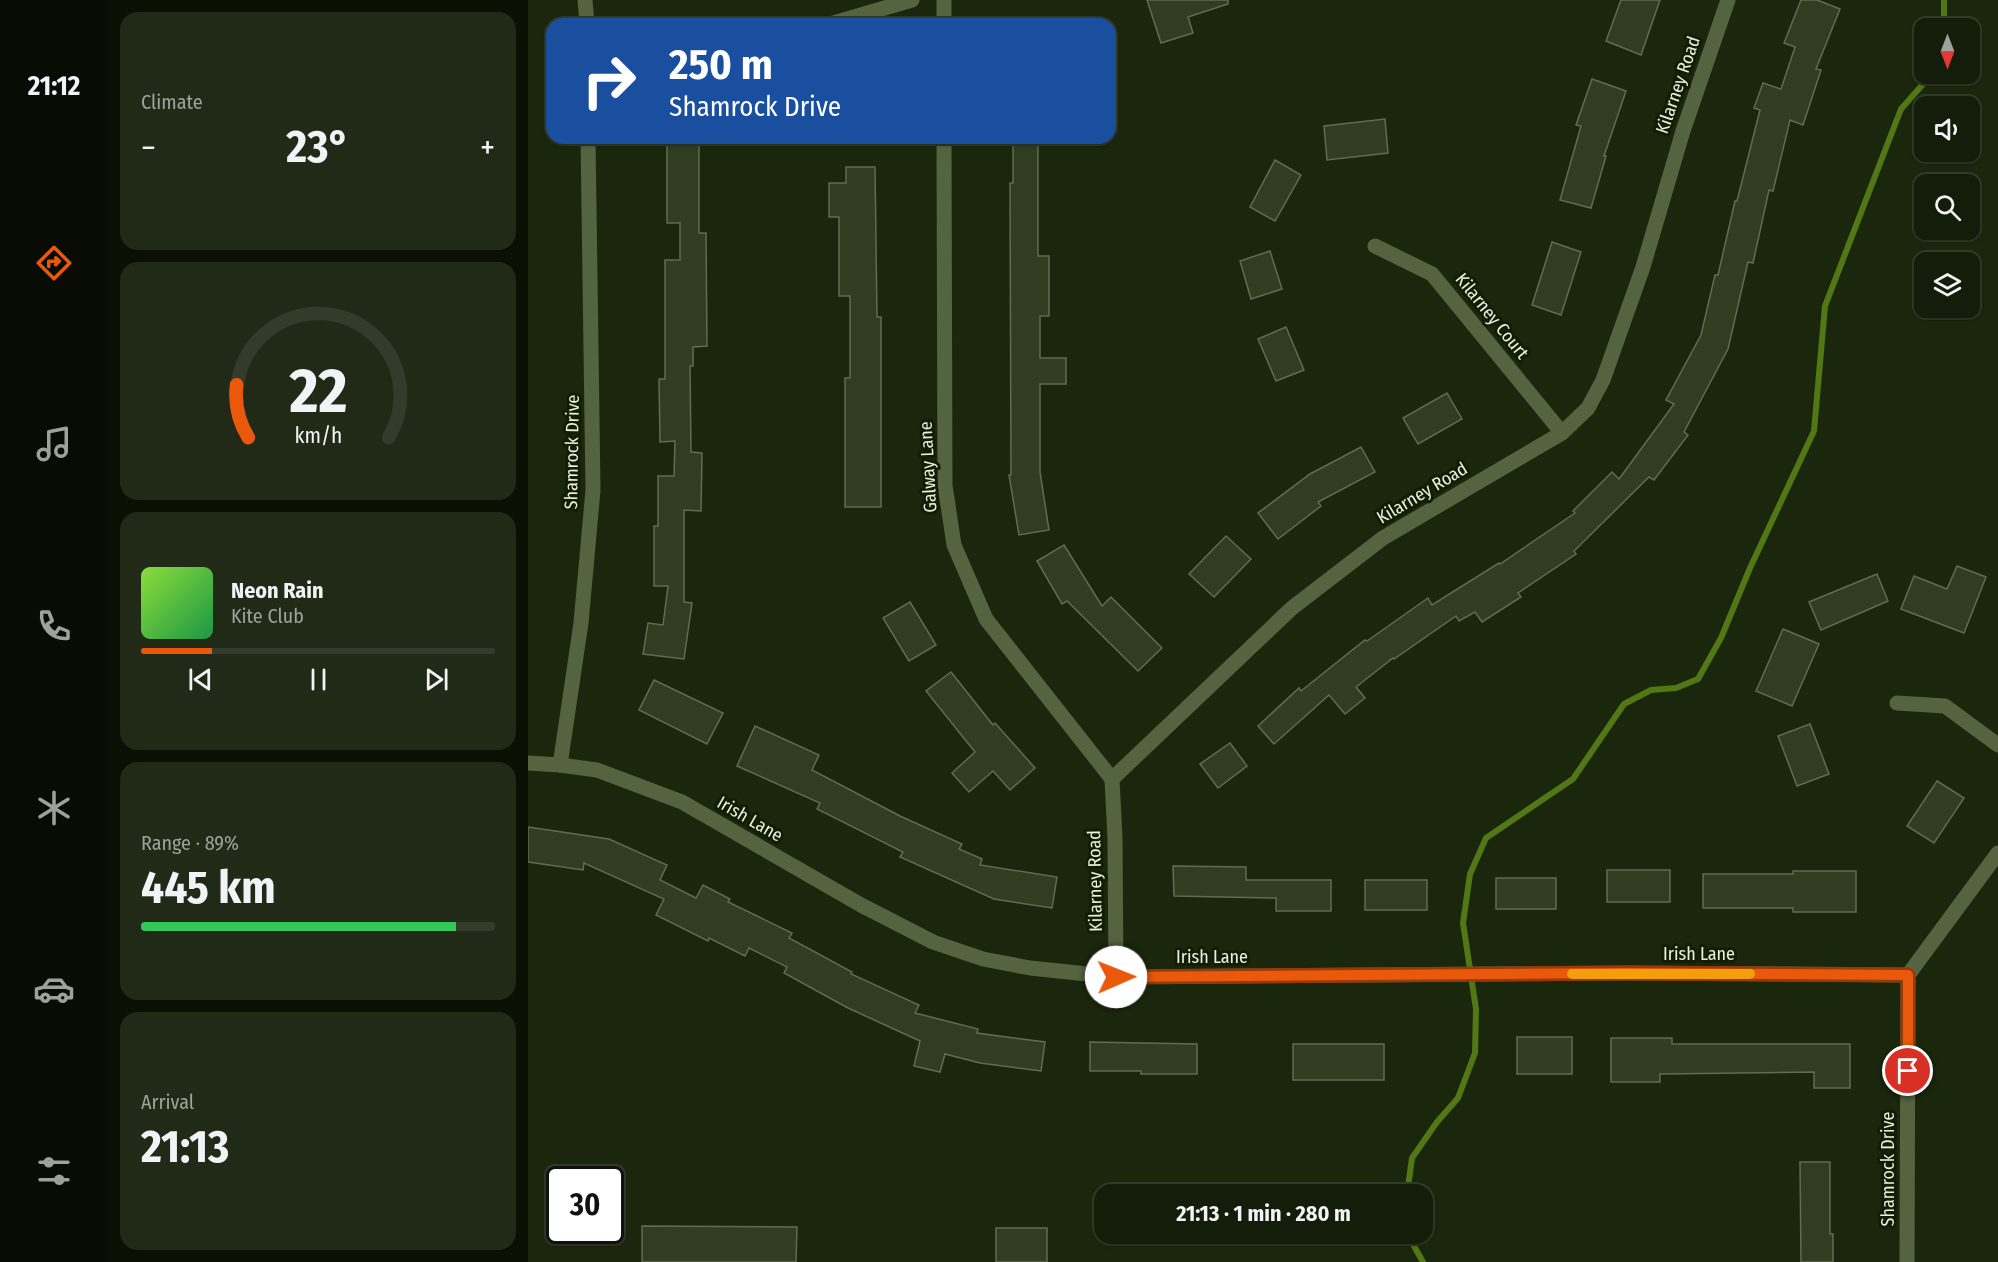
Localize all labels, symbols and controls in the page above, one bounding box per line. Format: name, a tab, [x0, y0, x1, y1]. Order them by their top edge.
north arrow	[1914, 18, 1980, 84]
map controls	[1914, 18, 1980, 318]
street label: Kilarney Road	[1651, 33, 1705, 137]
text: 250 m	[669, 40, 773, 90]
icon: right	[570, 42, 648, 120]
text: 21:12	[28, 70, 80, 102]
text: Climate	[141, 90, 203, 114]
text: Shamrock Drive	[669, 91, 841, 123]
button: sound	[1914, 96, 1980, 162]
text: 23°	[286, 120, 350, 174]
text: −	[141, 128, 156, 168]
text: +	[480, 128, 495, 168]
button: search	[1914, 174, 1980, 240]
icon: directions	[33, 242, 75, 284]
button: layers	[1914, 252, 1980, 318]
street label: Kilarney Court	[1451, 269, 1533, 364]
text: 22	[288, 354, 347, 429]
street label: Shamrock Drive	[560, 394, 584, 510]
street label: Galway Lane	[915, 421, 941, 513]
icon: music	[33, 423, 75, 465]
text: km/h	[294, 423, 342, 449]
street label: Kilarney Road	[1373, 457, 1471, 529]
text: Neon Rain	[231, 577, 324, 604]
text: Kite Club	[231, 604, 304, 628]
icon: phone	[33, 605, 75, 647]
icon: previous	[184, 663, 217, 696]
icon: pause	[302, 663, 335, 696]
icon: next	[420, 663, 453, 696]
icon: climate	[33, 787, 75, 829]
street label: Irish Lane	[713, 791, 787, 847]
street label: Kilarney Road	[1083, 830, 1107, 932]
text: Range · 89%	[141, 831, 239, 855]
text: 445 km	[141, 861, 276, 915]
street label: Irish Lane	[1663, 943, 1735, 965]
position arrow	[1084, 945, 1148, 1009]
street label: Irish Lane	[1176, 946, 1248, 968]
icon: car	[33, 968, 75, 1010]
pin	[1882, 1045, 1933, 1096]
icon: arrive	[1891, 1054, 1924, 1087]
text: Arrival	[141, 1090, 194, 1114]
street label: Shamrock Drive	[1877, 1112, 1899, 1226]
text: 21:13	[141, 1120, 229, 1174]
icon: filters	[33, 1150, 75, 1192]
speed limit sign: 30	[546, 1166, 624, 1244]
text: 21:13 · 1 min · 280 m	[1176, 1200, 1351, 1227]

